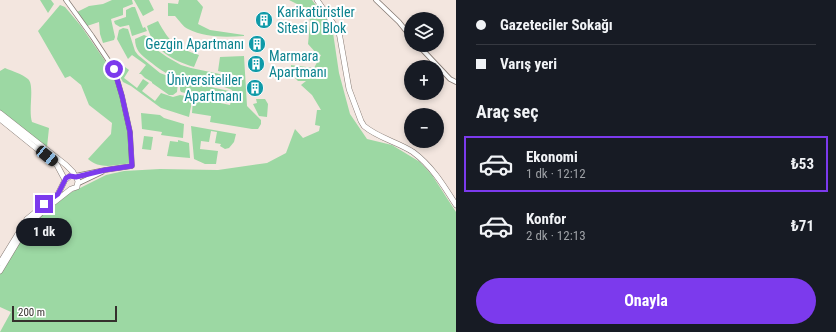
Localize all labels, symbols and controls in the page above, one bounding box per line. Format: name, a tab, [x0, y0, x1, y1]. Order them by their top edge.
place label: Karikatüristler Sitesi D Blok	[277, 4, 355, 36]
building icon: Karikatüristler Sitesi D Blok	[254, 10, 274, 30]
map controls	[404, 12, 444, 148]
button: layers	[404, 12, 444, 52]
text: Gazeteciler Sokağı	[500, 16, 613, 34]
building icon: Gezgin Apartmanı	[247, 34, 267, 54]
place label: Gezgin Apartmanı	[145, 36, 244, 52]
place label: Marmara Apartmanı	[269, 48, 327, 80]
building icon: Marmara Apartmanı	[246, 54, 266, 74]
text: Varış yeri	[500, 55, 557, 73]
route start	[105, 60, 123, 78]
button: +	[404, 60, 444, 100]
place label: Üniversiteliler Apartmanı	[167, 72, 242, 104]
building icon: Üniversiteliler Apartmanı	[245, 78, 265, 98]
text: Araç seç	[476, 101, 538, 122]
button: −	[404, 108, 444, 148]
car	[34, 144, 60, 168]
icon: car	[478, 146, 514, 182]
text: Ekonomi	[526, 148, 578, 166]
text: ₺53	[791, 155, 814, 173]
text: 1 dk · 12:12	[526, 166, 586, 181]
route end	[35, 195, 53, 213]
icon: car	[478, 208, 514, 244]
text: Konfor	[526, 210, 566, 228]
text: ₺71	[791, 217, 814, 235]
callout: 1 dk	[16, 218, 72, 246]
text: 1 dk	[33, 224, 55, 239]
text: 2 dk · 12:13	[526, 228, 586, 243]
button: Onayla	[476, 278, 816, 324]
scale bar	[12, 304, 117, 323]
text: 200 m	[18, 306, 45, 319]

